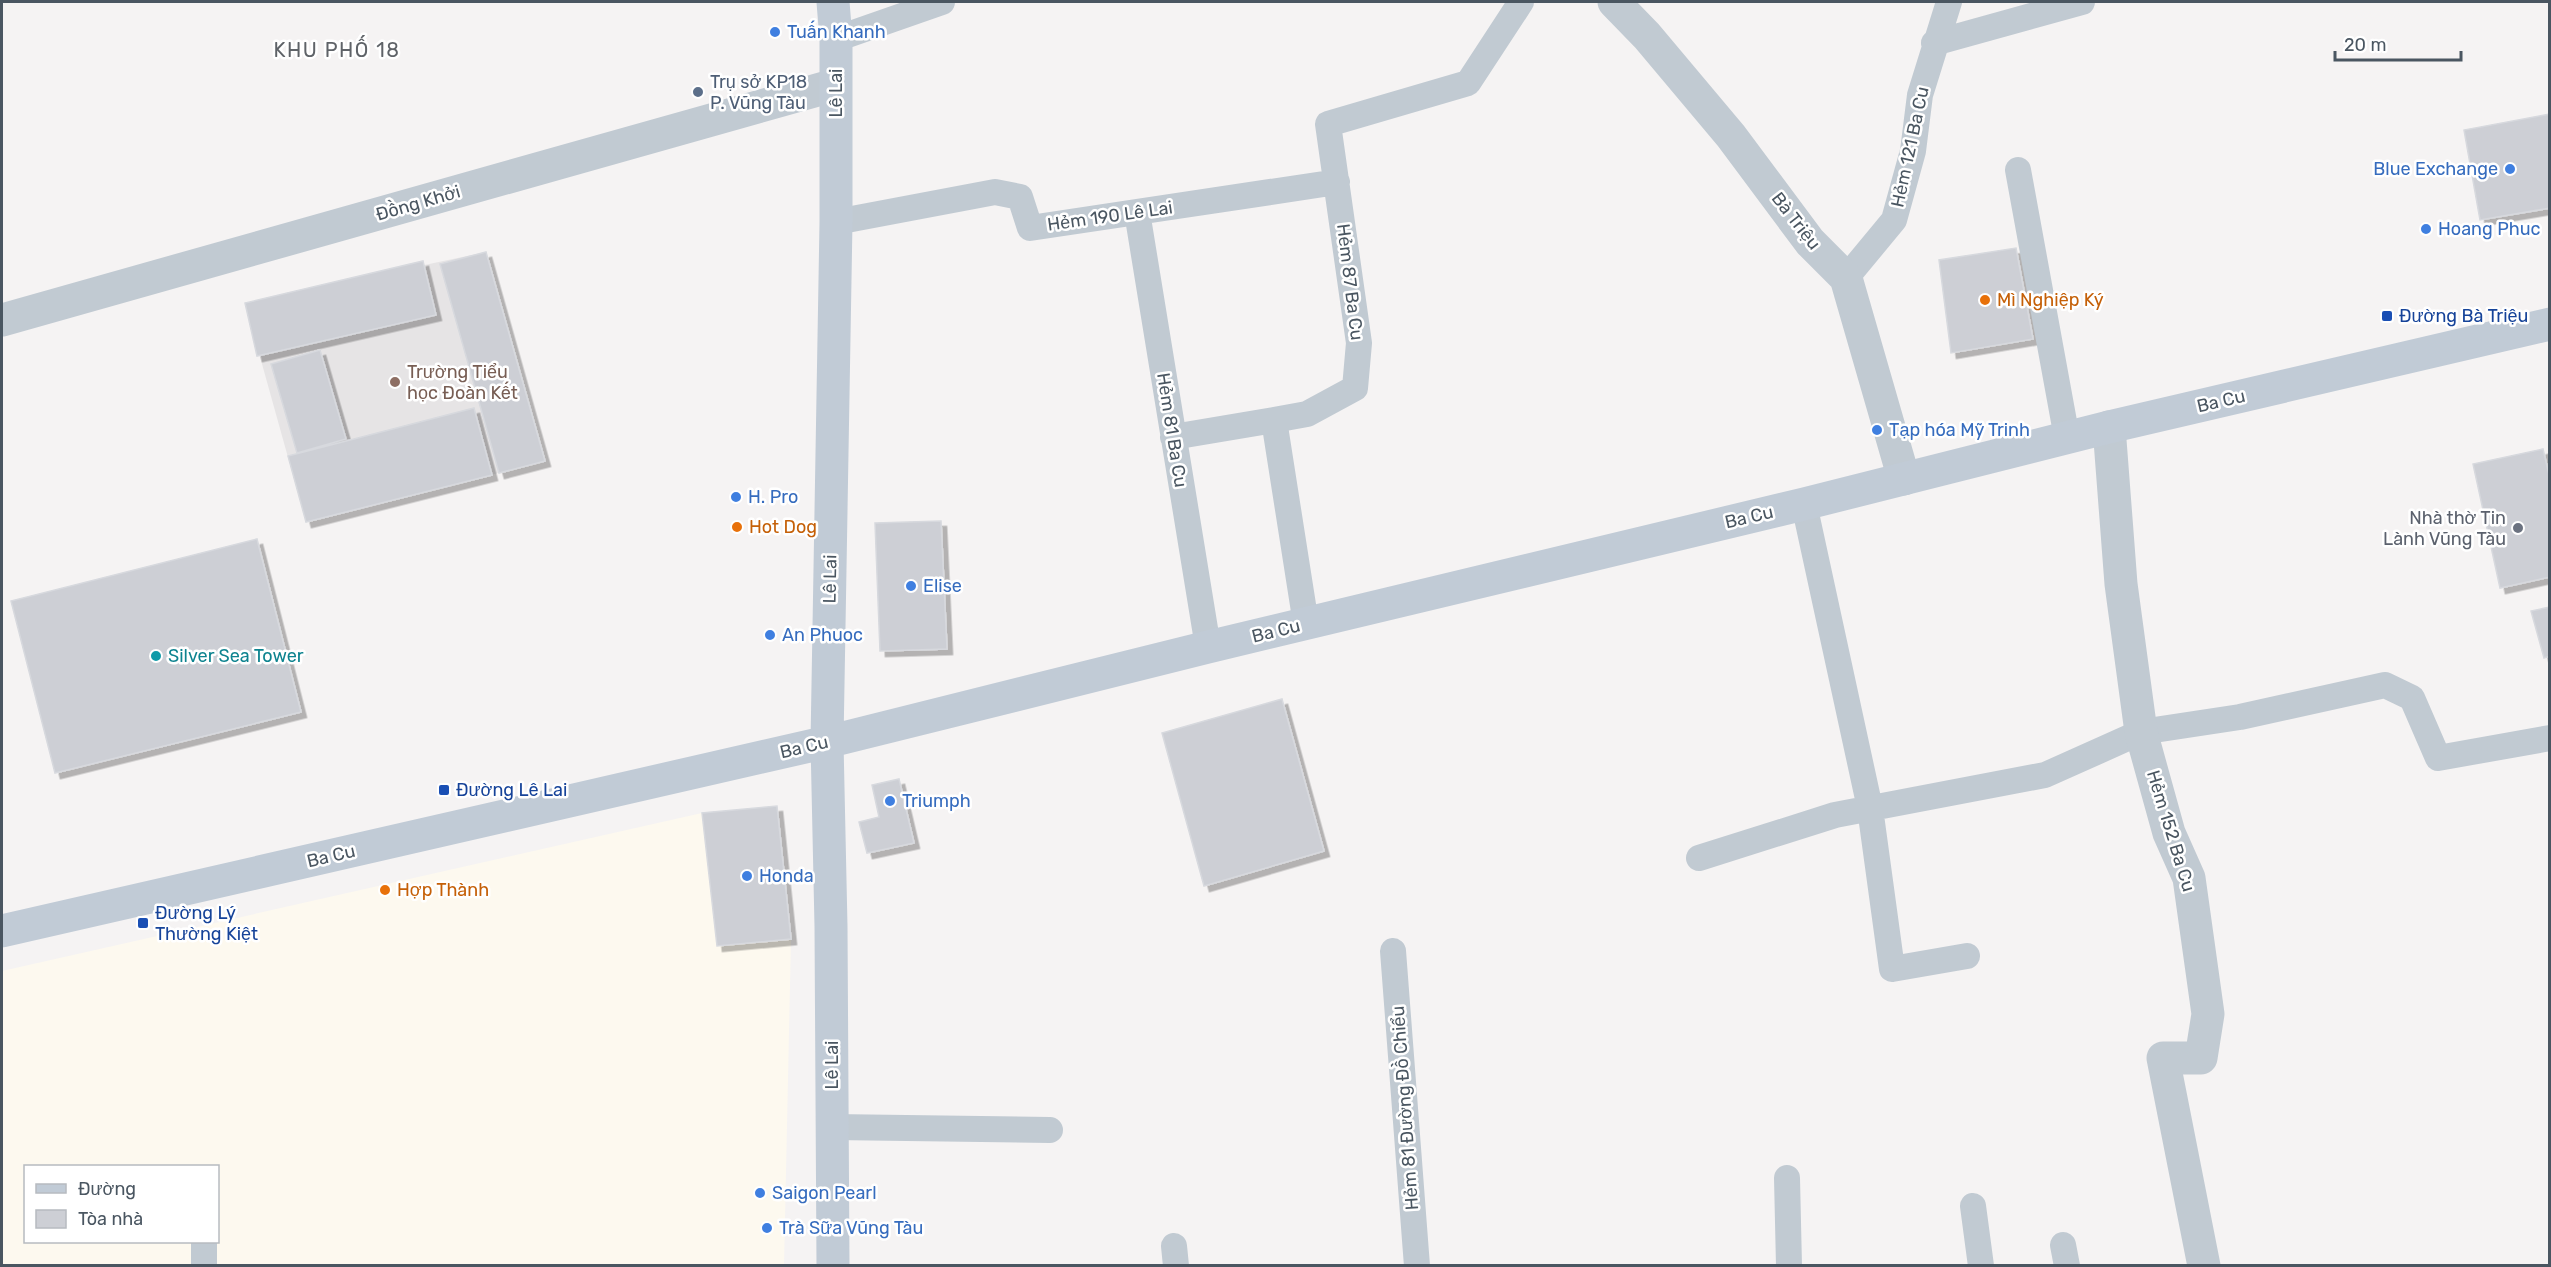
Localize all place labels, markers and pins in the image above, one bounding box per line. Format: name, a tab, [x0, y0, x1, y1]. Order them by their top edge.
place label: Tuấn Khanh	[787, 20, 886, 43]
marker: Tuấn Khanh	[768, 25, 782, 39]
place label: Trụ sở KP18 P. Vũng Tàu	[710, 71, 807, 114]
marker: Trụ sở KP18 P. Vũng Tàu	[691, 85, 705, 99]
place label: Blue Exchange	[2373, 158, 2498, 180]
marker: Blue Exchange	[2503, 162, 2517, 176]
place label: Hoang Phuc	[2438, 218, 2541, 240]
marker: Hoang Phuc	[2419, 222, 2433, 236]
place label: Mì Nghiệp Ký	[1997, 289, 2104, 311]
marker: Mì Nghiệp Ký	[1978, 293, 1992, 307]
place label: Đường Bà Triệu	[2399, 305, 2528, 327]
marker: Đường Bà Triệu	[2380, 309, 2394, 323]
place label: Trường Tiểu học Đoàn Kết	[407, 361, 518, 404]
marker: Trường Tiểu học Đoàn Kết	[388, 375, 402, 389]
place label: Tạp hóa Mỹ Trinh	[1889, 419, 2030, 441]
marker: Tạp hóa Mỹ Trinh	[1870, 423, 1884, 437]
place label: H. Pro	[748, 486, 798, 508]
marker: H. Pro	[729, 490, 743, 504]
place label: Nhà thờ Tin Lành Vũng Tàu	[2383, 507, 2506, 550]
place label: Hot Dog	[749, 516, 817, 538]
marker: Hot Dog	[730, 520, 744, 534]
marker: Nhà thờ Tin Lành Vũng Tàu	[2511, 521, 2525, 535]
place label: Elise	[923, 575, 962, 597]
marker: Elise	[904, 579, 918, 593]
place label: An Phuoc	[782, 624, 863, 646]
marker: An Phuoc	[763, 628, 777, 642]
place label: Silver Sea Tower	[168, 645, 304, 667]
marker: Silver Sea Tower	[149, 649, 163, 663]
place label: Đường Lê Lai	[456, 779, 567, 801]
marker: Đường Lê Lai	[437, 783, 451, 797]
place label: Triumph	[902, 790, 971, 812]
marker: Triumph	[883, 794, 897, 808]
place label: Honda	[759, 865, 814, 887]
marker: Honda	[740, 869, 754, 883]
place label: Hợp Thành	[397, 879, 489, 901]
marker: Hợp Thành	[378, 883, 392, 897]
place label: Đường Lý Thường Kiệt	[155, 902, 258, 945]
marker: Đường Lý Thường Kiệt	[136, 916, 150, 930]
place label: Saigon Pearl	[772, 1182, 877, 1204]
marker: Saigon Pearl	[753, 1186, 767, 1200]
place label: Trà Sữa Vũng Tàu	[779, 1217, 923, 1239]
marker: Trà Sữa Vũng Tàu	[760, 1221, 774, 1235]

